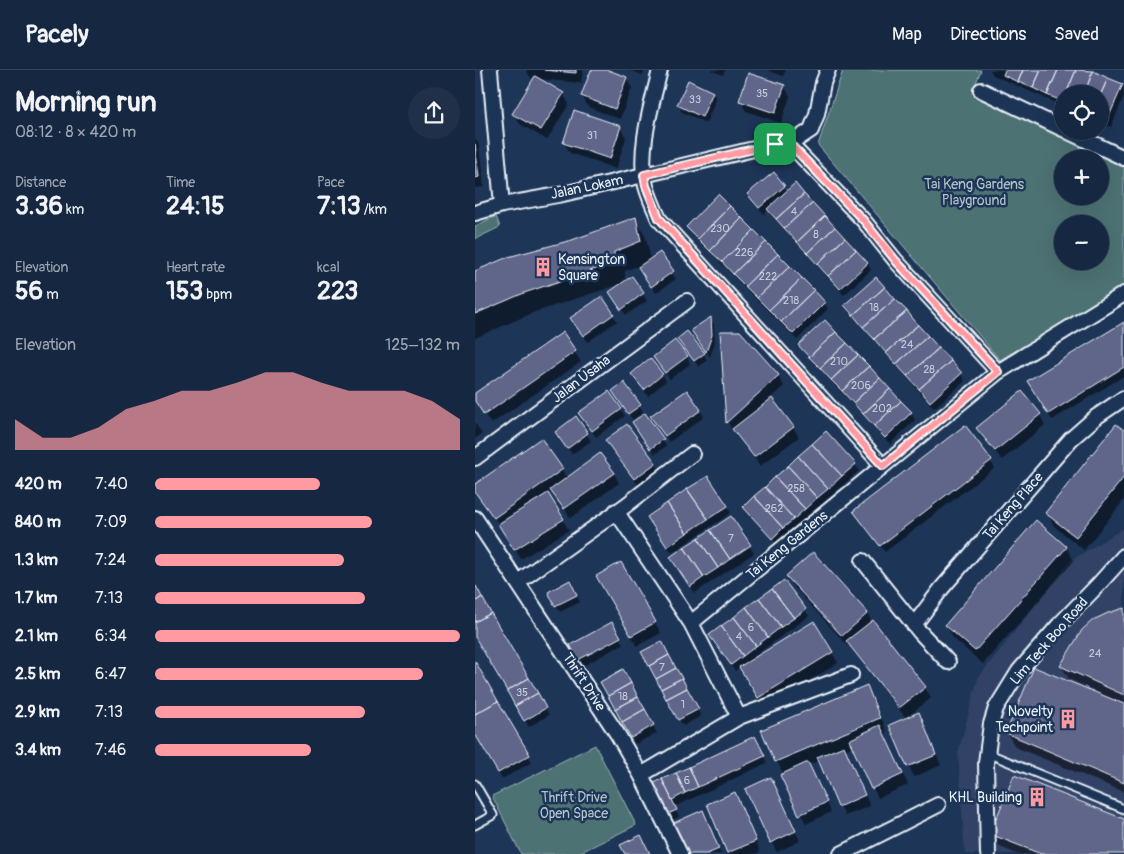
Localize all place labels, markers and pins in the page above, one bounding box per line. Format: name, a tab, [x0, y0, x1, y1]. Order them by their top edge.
pin	[754, 123, 796, 165]
place label: Kensington Square	[558, 251, 625, 284]
building icon: Kensington Square	[532, 256, 554, 278]
place label: Novelty Techpoint	[996, 703, 1053, 736]
building icon: Novelty Techpoint	[1057, 708, 1079, 730]
building icon: KHL Building	[1026, 786, 1048, 808]
place label: KHL Building	[949, 789, 1022, 806]

